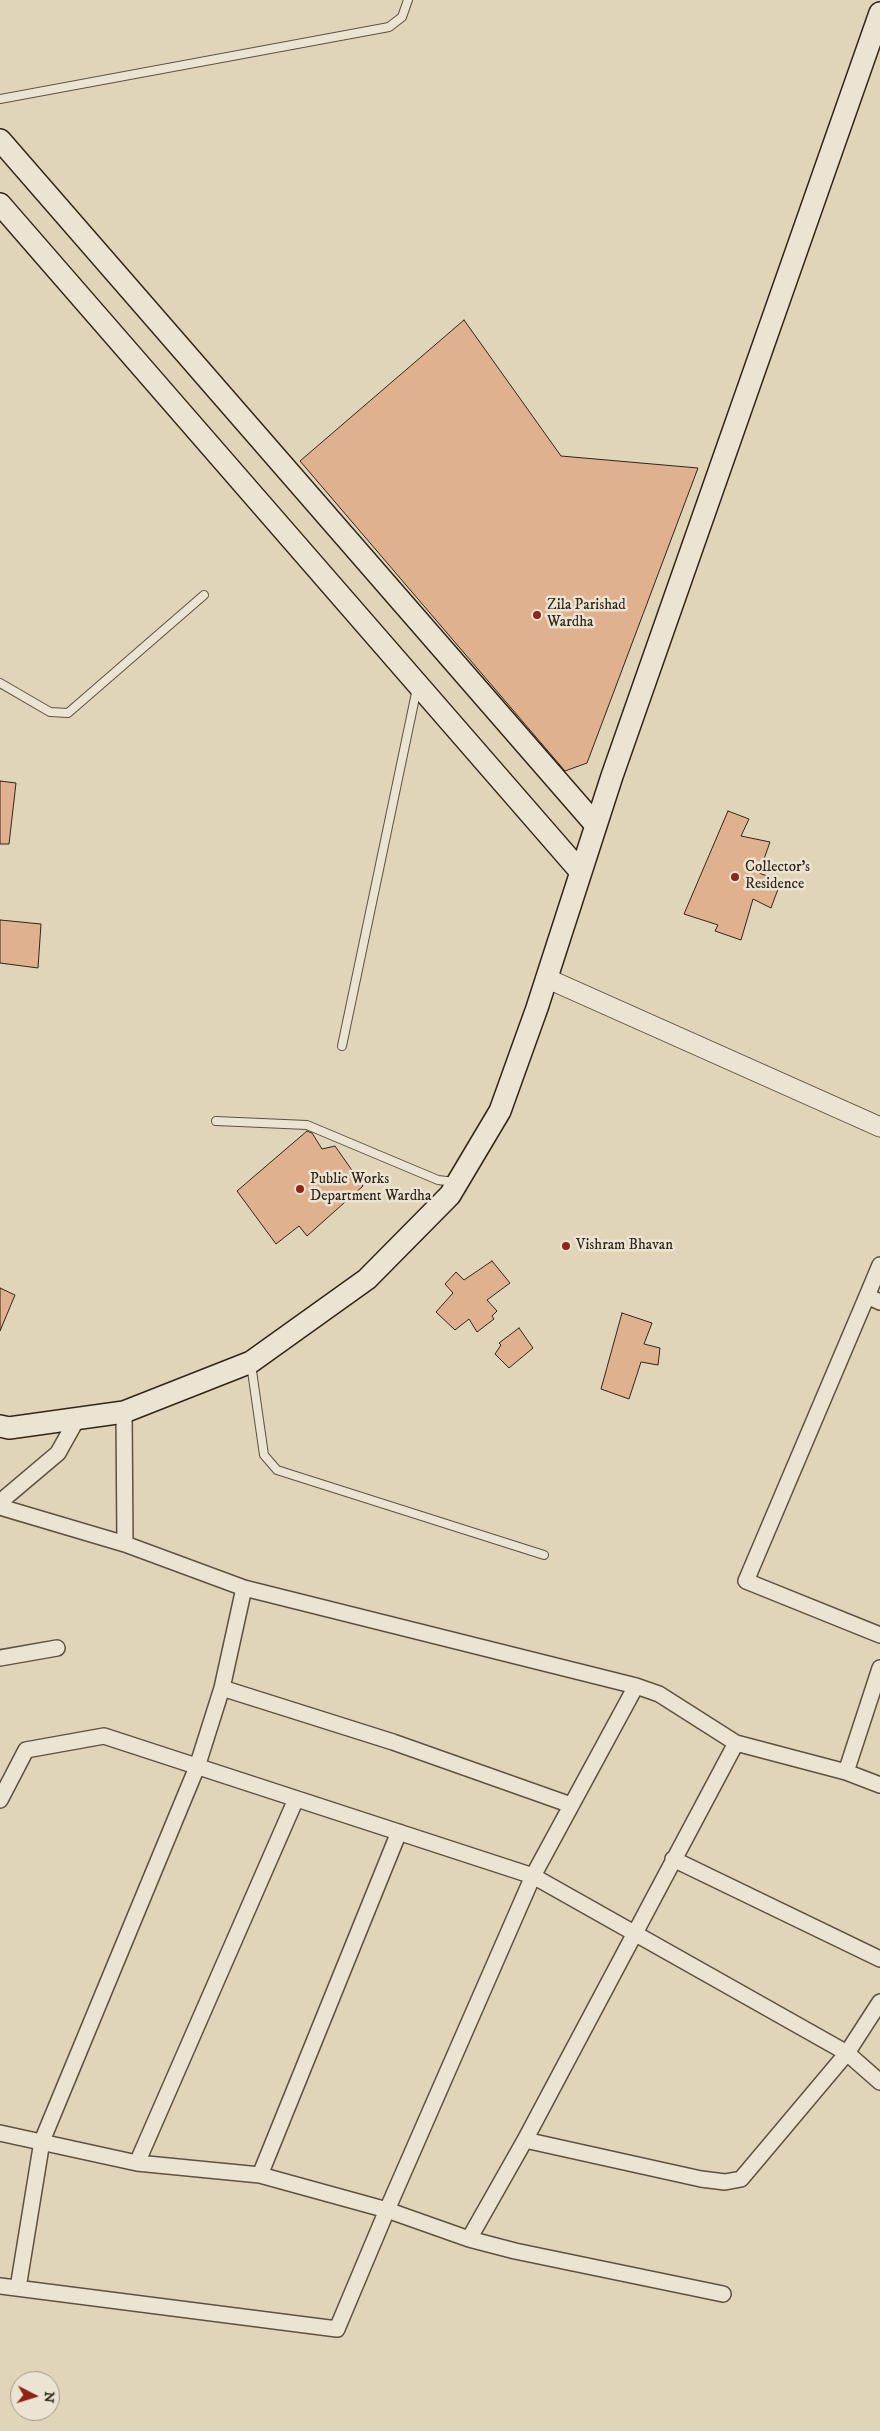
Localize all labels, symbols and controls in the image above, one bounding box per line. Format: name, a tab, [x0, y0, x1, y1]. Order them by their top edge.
place label: Zila Parishad Wardha	[547, 597, 626, 632]
marker: Zila Parishad Wardha	[531, 609, 543, 621]
place label: Collector's Residence	[745, 859, 810, 894]
marker: Collector's Residence	[729, 871, 741, 883]
place label: Public Works Department Wardha	[310, 1171, 431, 1206]
marker: Public Works Department Wardha	[294, 1183, 306, 1195]
place label: Vishram Bhavan	[576, 1237, 673, 1255]
marker: Vishram Bhavan	[560, 1240, 572, 1252]
north arrow	[10, 2371, 60, 2421]
text: N	[39, 2391, 58, 2404]

